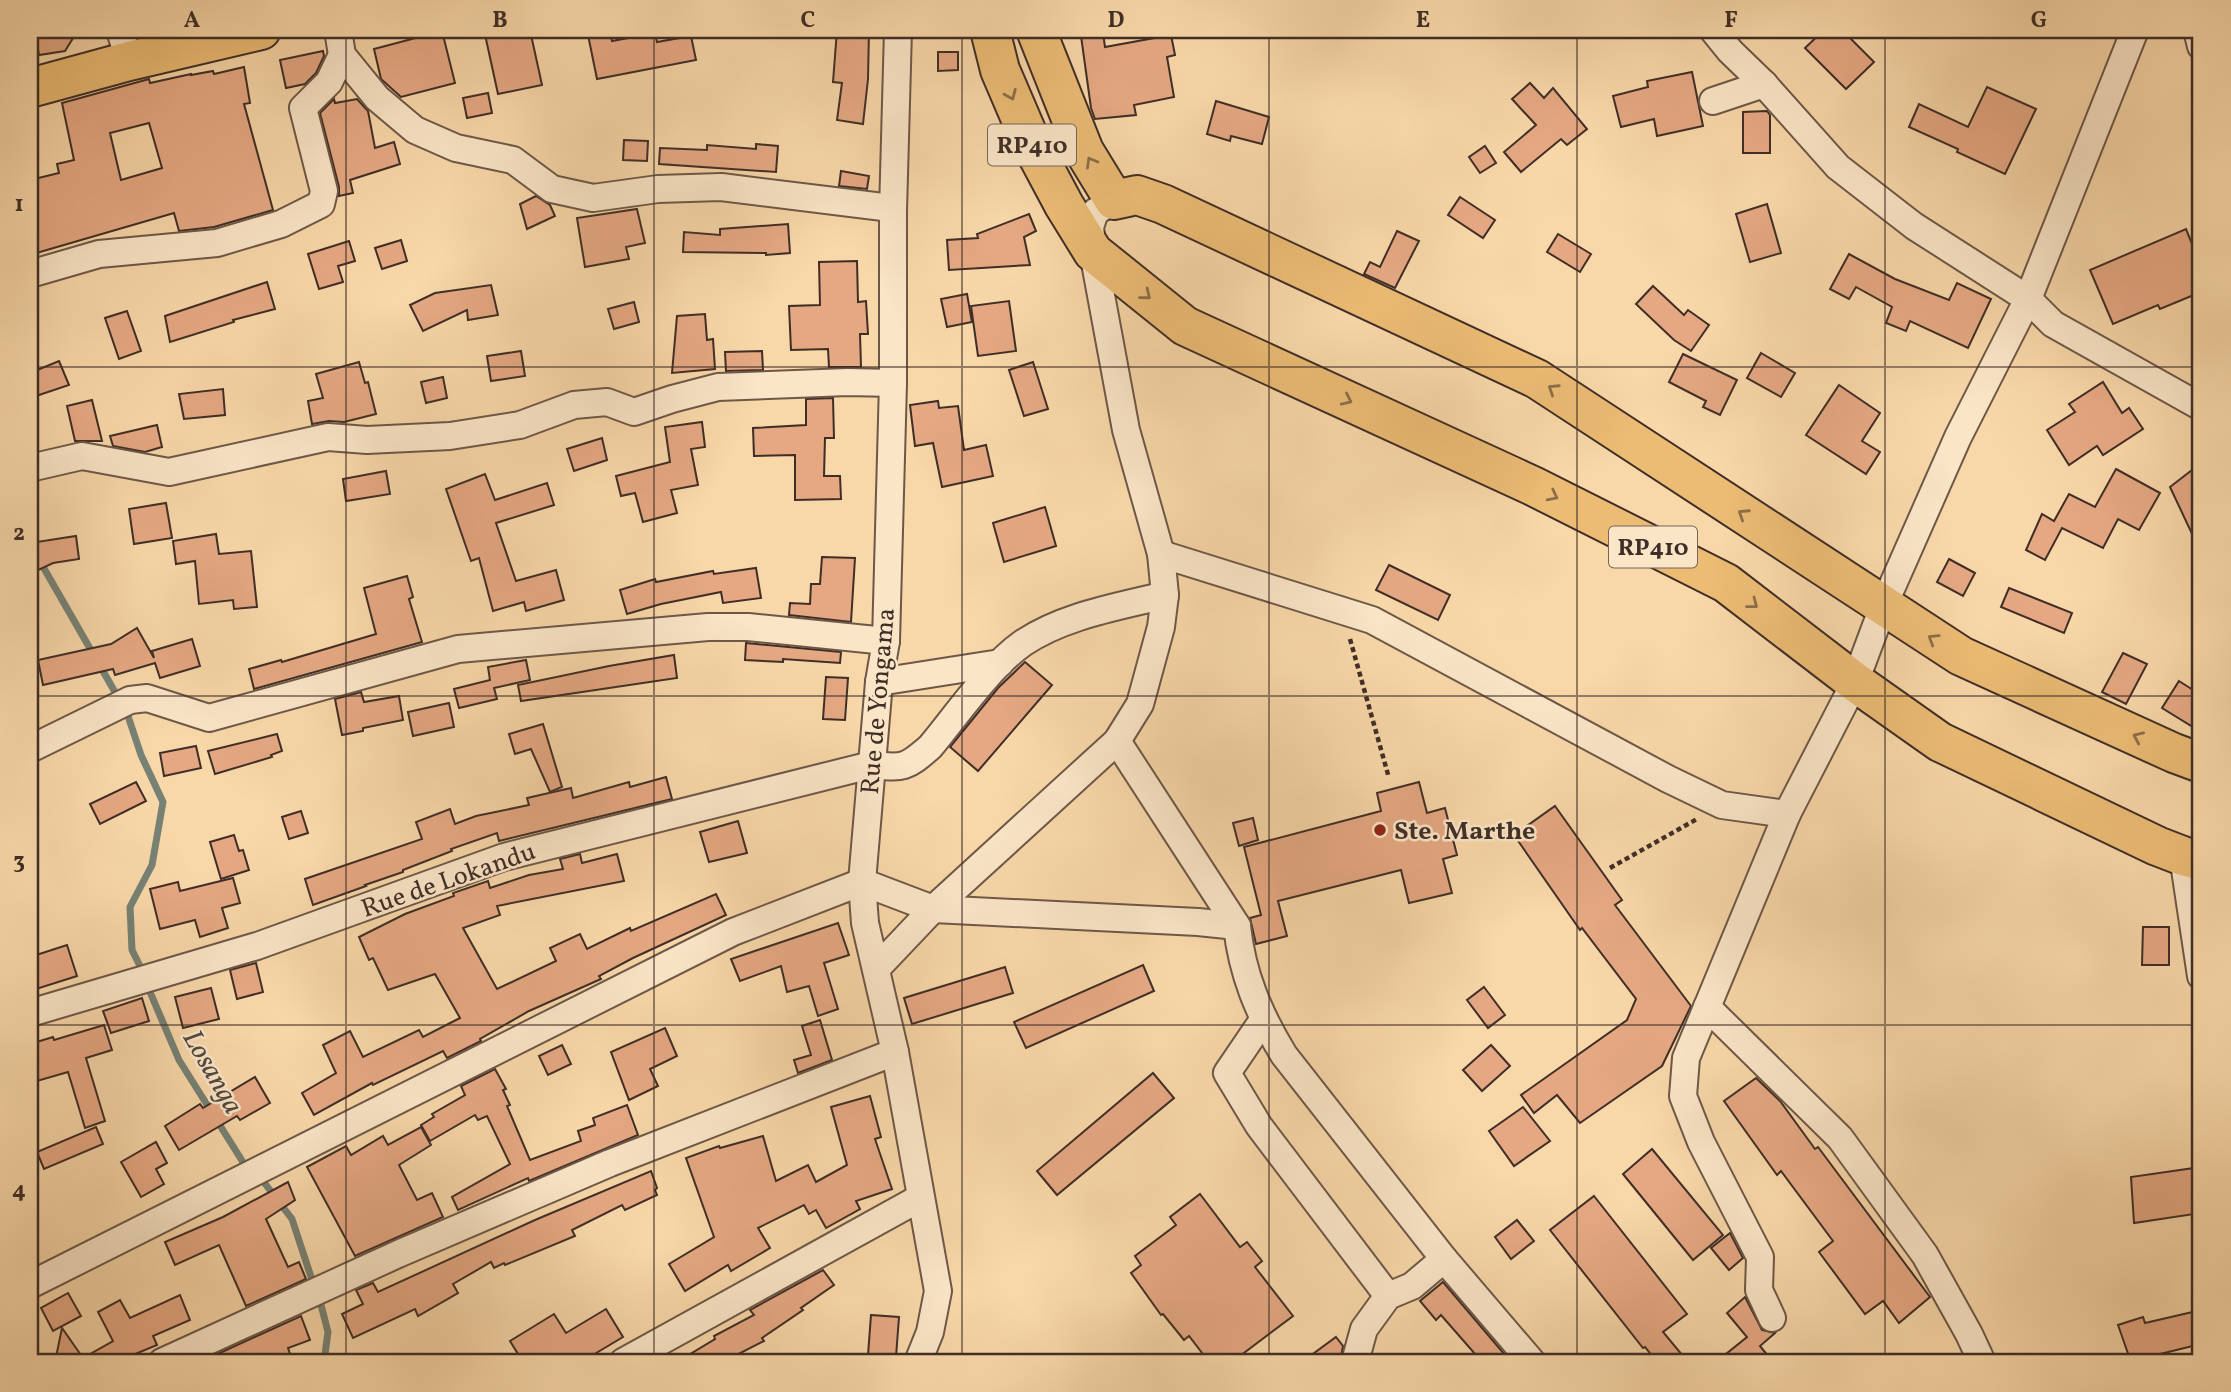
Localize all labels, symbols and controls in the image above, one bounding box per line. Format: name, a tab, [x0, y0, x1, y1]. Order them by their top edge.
text: A	[184, 5, 200, 37]
text: B	[492, 5, 508, 37]
text: C	[801, 5, 815, 37]
text: D	[1108, 5, 1125, 37]
text: E	[1416, 5, 1430, 37]
text: F	[1724, 5, 1738, 37]
text: G	[2031, 5, 2047, 37]
one-way arrow	[1003, 87, 1017, 100]
road number: RP410	[988, 125, 1076, 166]
one-way arrow	[1086, 157, 1099, 170]
text: 1	[14, 189, 24, 221]
one-way arrow	[1139, 286, 1151, 299]
one-way arrow	[1548, 385, 1561, 398]
one-way arrow	[1340, 392, 1352, 406]
one-way arrow	[1546, 488, 1558, 502]
one-way arrow	[1738, 510, 1751, 523]
text: 2	[13, 518, 25, 550]
road number: RP410	[1609, 526, 1697, 568]
one-way arrow	[1745, 595, 1758, 608]
street label: Rue de Yongama	[853, 606, 905, 796]
one-way arrow	[1928, 635, 1941, 647]
one-way arrow	[2133, 731, 2145, 745]
place label: Ste. Marthe	[1394, 814, 1535, 850]
marker: Ste. Marthe	[1372, 822, 1388, 838]
street label: Rue de Lokandu	[357, 834, 541, 928]
text: 3	[13, 846, 25, 878]
water label: Losanga	[172, 1023, 252, 1122]
text: 4	[12, 1175, 26, 1207]

